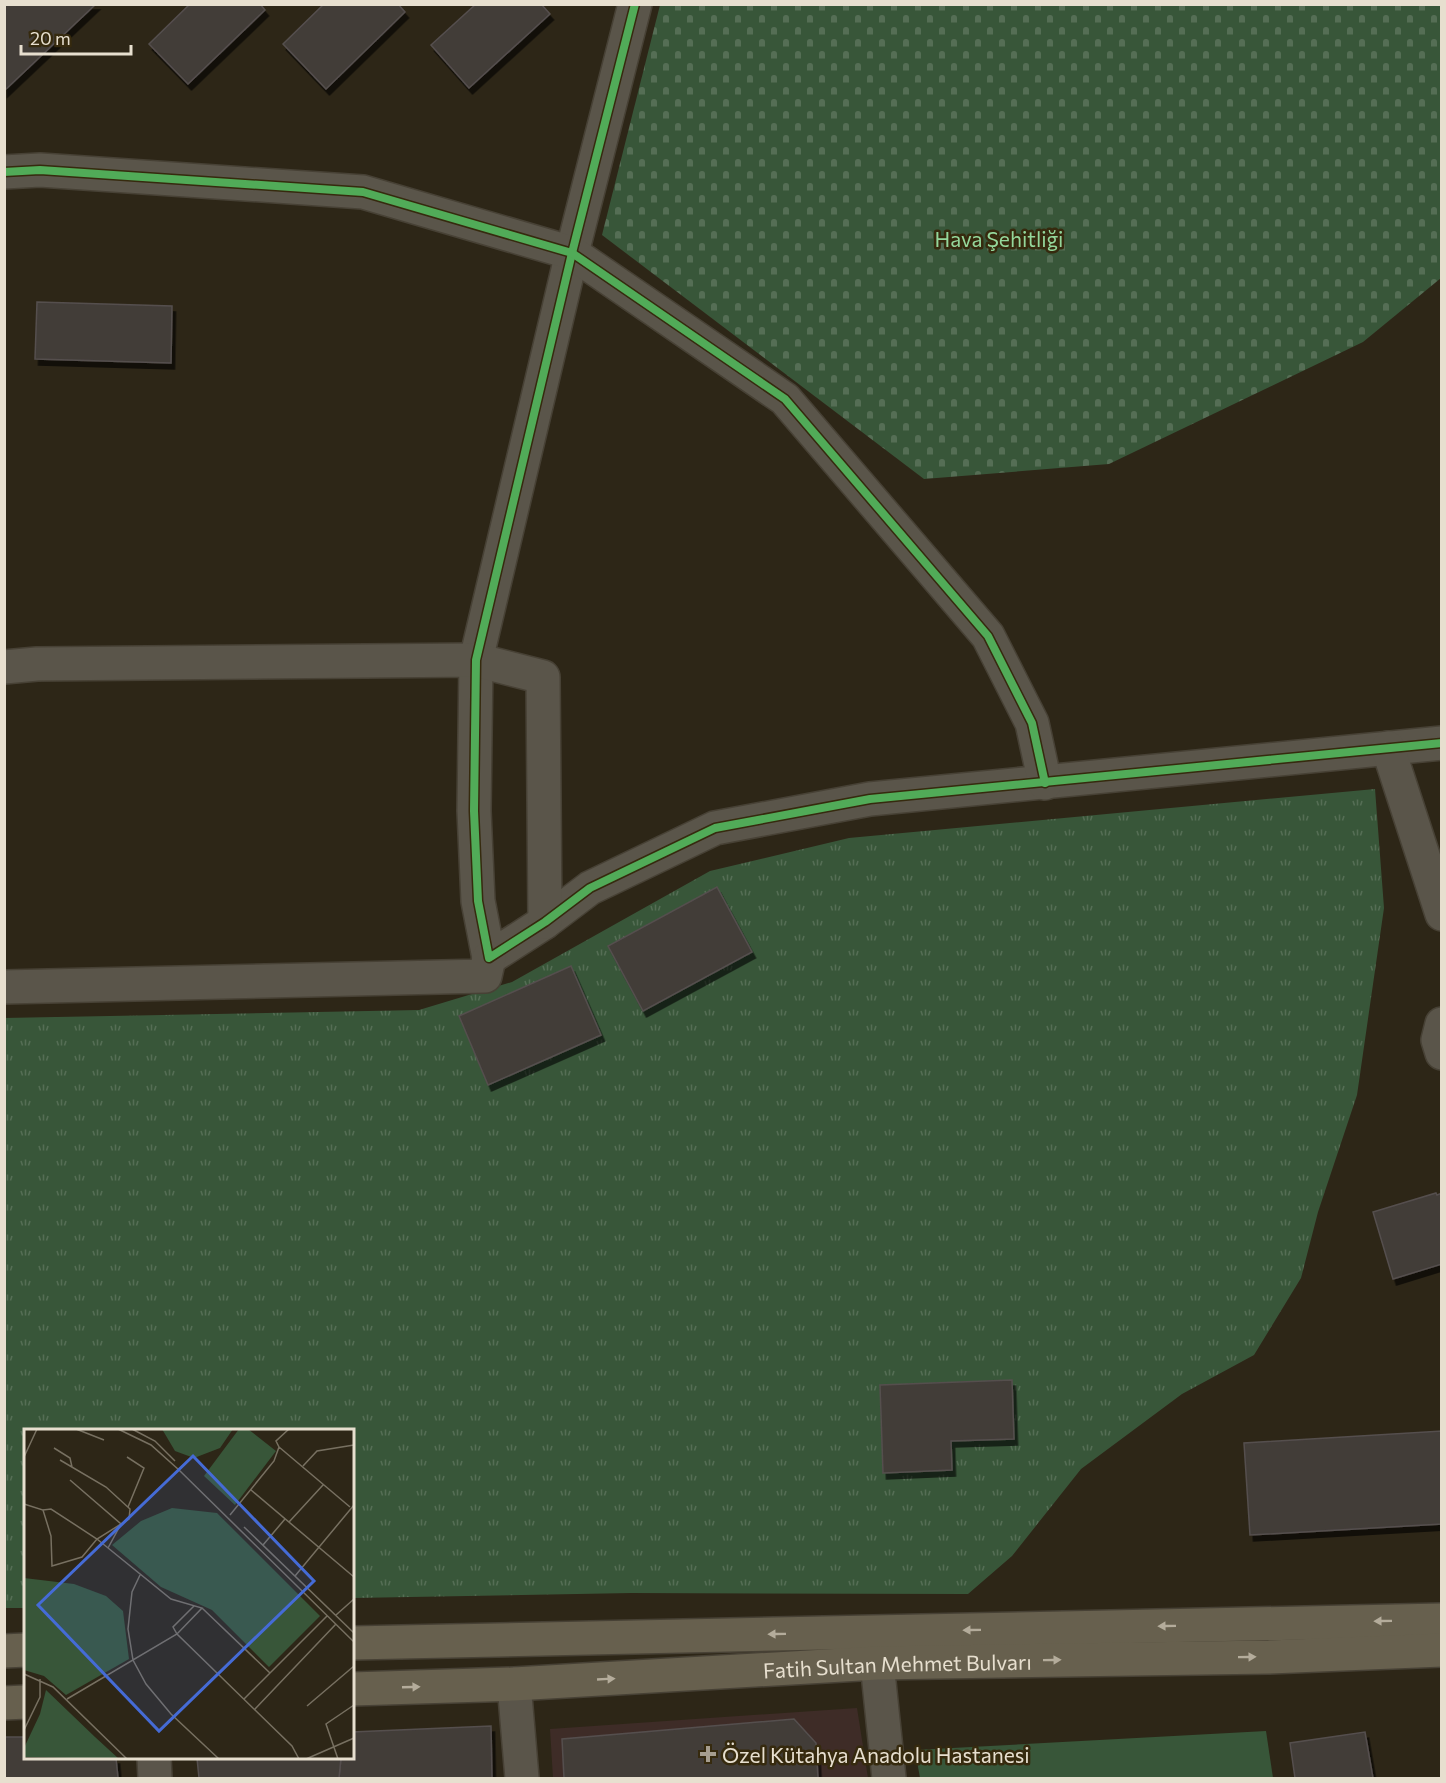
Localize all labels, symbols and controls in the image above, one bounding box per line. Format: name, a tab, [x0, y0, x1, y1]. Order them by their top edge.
scale bar	[21, 18, 130, 56]
text: 20 m	[30, 27, 71, 49]
park label: Hava Şehitliği	[935, 226, 1063, 251]
inset map	[24, 1429, 354, 1759]
one-way arrow	[1374, 1616, 1393, 1626]
one-way arrow	[1158, 1621, 1177, 1630]
one-way arrow	[963, 1625, 982, 1635]
one-way arrow	[768, 1629, 787, 1639]
street label: Fatih Sultan Mehmet Bulvarı	[762, 1648, 1032, 1682]
one-way arrow	[1238, 1652, 1257, 1662]
one-way arrow	[1043, 1656, 1062, 1665]
one-way arrow	[596, 1674, 615, 1684]
one-way arrow	[401, 1682, 420, 1692]
place label: Özel Kütahya Anadolu Hastanesi	[722, 1742, 1030, 1767]
marker: Özel Kütahya Anadolu Hastanesi	[699, 1745, 717, 1763]

